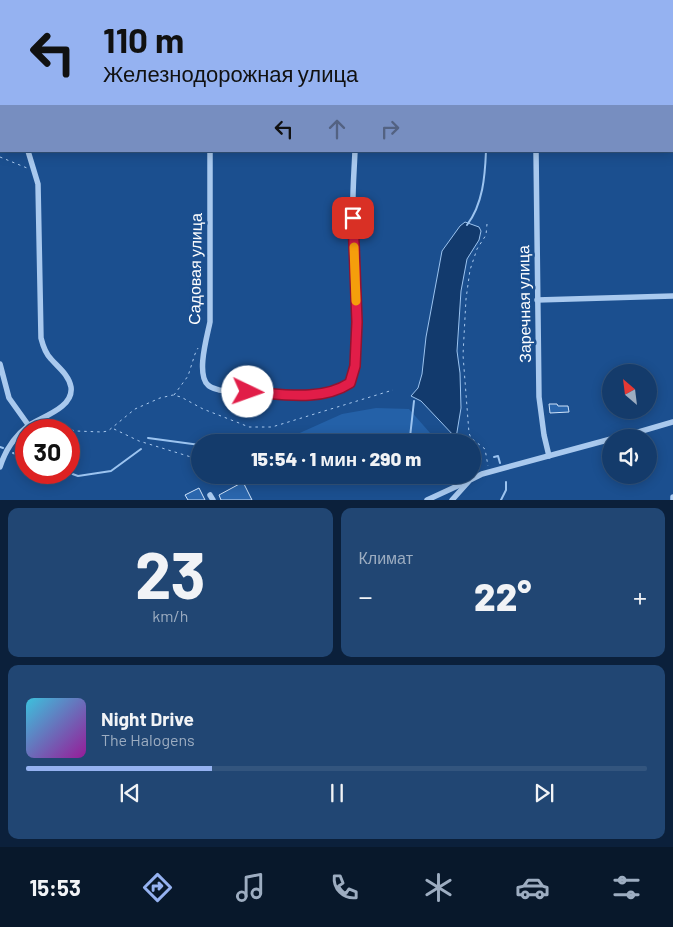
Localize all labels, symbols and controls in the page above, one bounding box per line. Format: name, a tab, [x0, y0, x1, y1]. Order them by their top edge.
text: 110 m	[103, 18, 184, 60]
icon: left	[20, 20, 85, 85]
text: Железнодорожная улица	[103, 60, 358, 86]
icon: left	[270, 115, 298, 143]
icon: ahead	[323, 115, 351, 143]
icon: right	[376, 115, 404, 143]
pin	[332, 197, 374, 239]
icon: arrive	[339, 204, 367, 232]
street label: Садовая улица	[184, 213, 205, 325]
street label: Заречная улица	[513, 245, 534, 363]
north arrow	[602, 364, 658, 419]
map controls	[602, 364, 657, 484]
position arrow	[221, 365, 273, 417]
speed limit sign: 30	[15, 419, 80, 484]
button: sound	[602, 429, 657, 484]
text: 15:54 · 1 мин · 290 m	[251, 447, 421, 470]
text: 23	[135, 534, 206, 612]
text: Климат	[359, 548, 413, 567]
text: 22°	[474, 573, 531, 619]
text: −	[359, 579, 373, 613]
text: +	[633, 579, 647, 613]
text: km/h	[152, 606, 188, 625]
text: Night Drive	[101, 707, 194, 730]
text: The Halogens	[101, 730, 195, 749]
icon: previous	[116, 779, 144, 807]
icon: pause	[323, 779, 351, 807]
icon: next	[530, 779, 558, 807]
icon: directions	[140, 870, 175, 905]
icon: music	[233, 870, 268, 905]
icon: phone	[327, 870, 362, 905]
icon: climate	[421, 870, 456, 905]
icon: car	[515, 870, 550, 905]
icon: filters	[609, 870, 644, 905]
text: 15:53	[29, 874, 81, 900]

